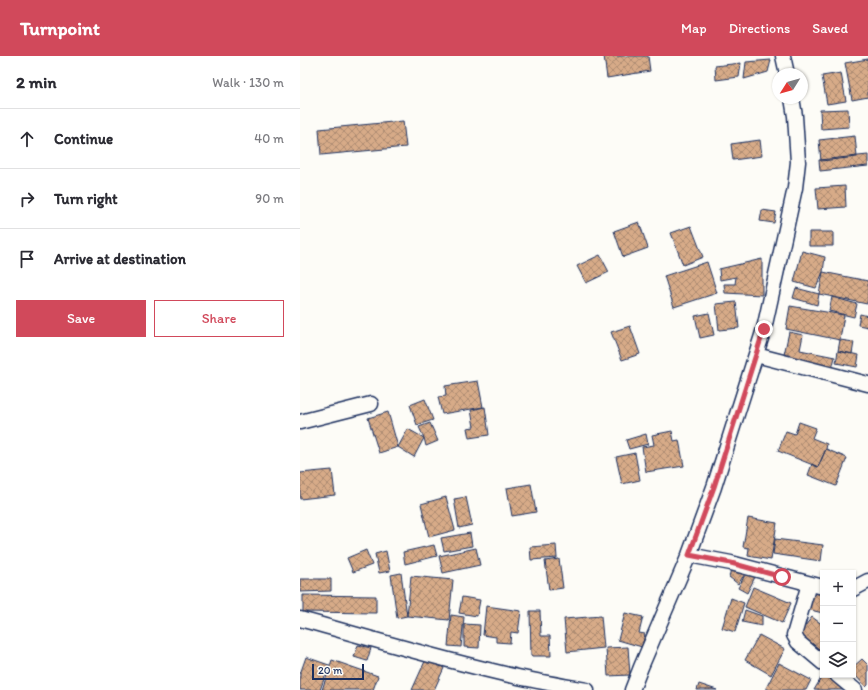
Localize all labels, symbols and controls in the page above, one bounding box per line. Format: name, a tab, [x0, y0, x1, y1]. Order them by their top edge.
text: Turnpoint	[20, 17, 100, 40]
text: Map	[681, 20, 707, 37]
text: Directions	[729, 20, 790, 37]
text: Saved	[812, 20, 848, 37]
north arrow	[772, 68, 808, 104]
text: 2 min	[16, 72, 56, 92]
text: Walk · 130 m	[212, 75, 284, 90]
icon: ahead	[16, 128, 38, 150]
text: Continue	[54, 130, 113, 148]
text: 40 m	[254, 131, 284, 146]
icon: right	[16, 188, 38, 210]
text: Turn right	[54, 190, 118, 208]
text: 90 m	[255, 191, 284, 206]
icon: arrive	[16, 248, 38, 270]
text: Arrive at destination	[54, 250, 186, 268]
button: Save	[16, 300, 146, 337]
button: Share	[154, 300, 284, 337]
route end	[755, 320, 773, 338]
route start	[773, 568, 791, 586]
map controls	[820, 570, 856, 678]
button: +	[820, 570, 856, 606]
button: −	[820, 606, 856, 642]
button: layers	[820, 642, 856, 678]
scale bar	[312, 662, 364, 681]
text: 20 m	[318, 664, 342, 677]

